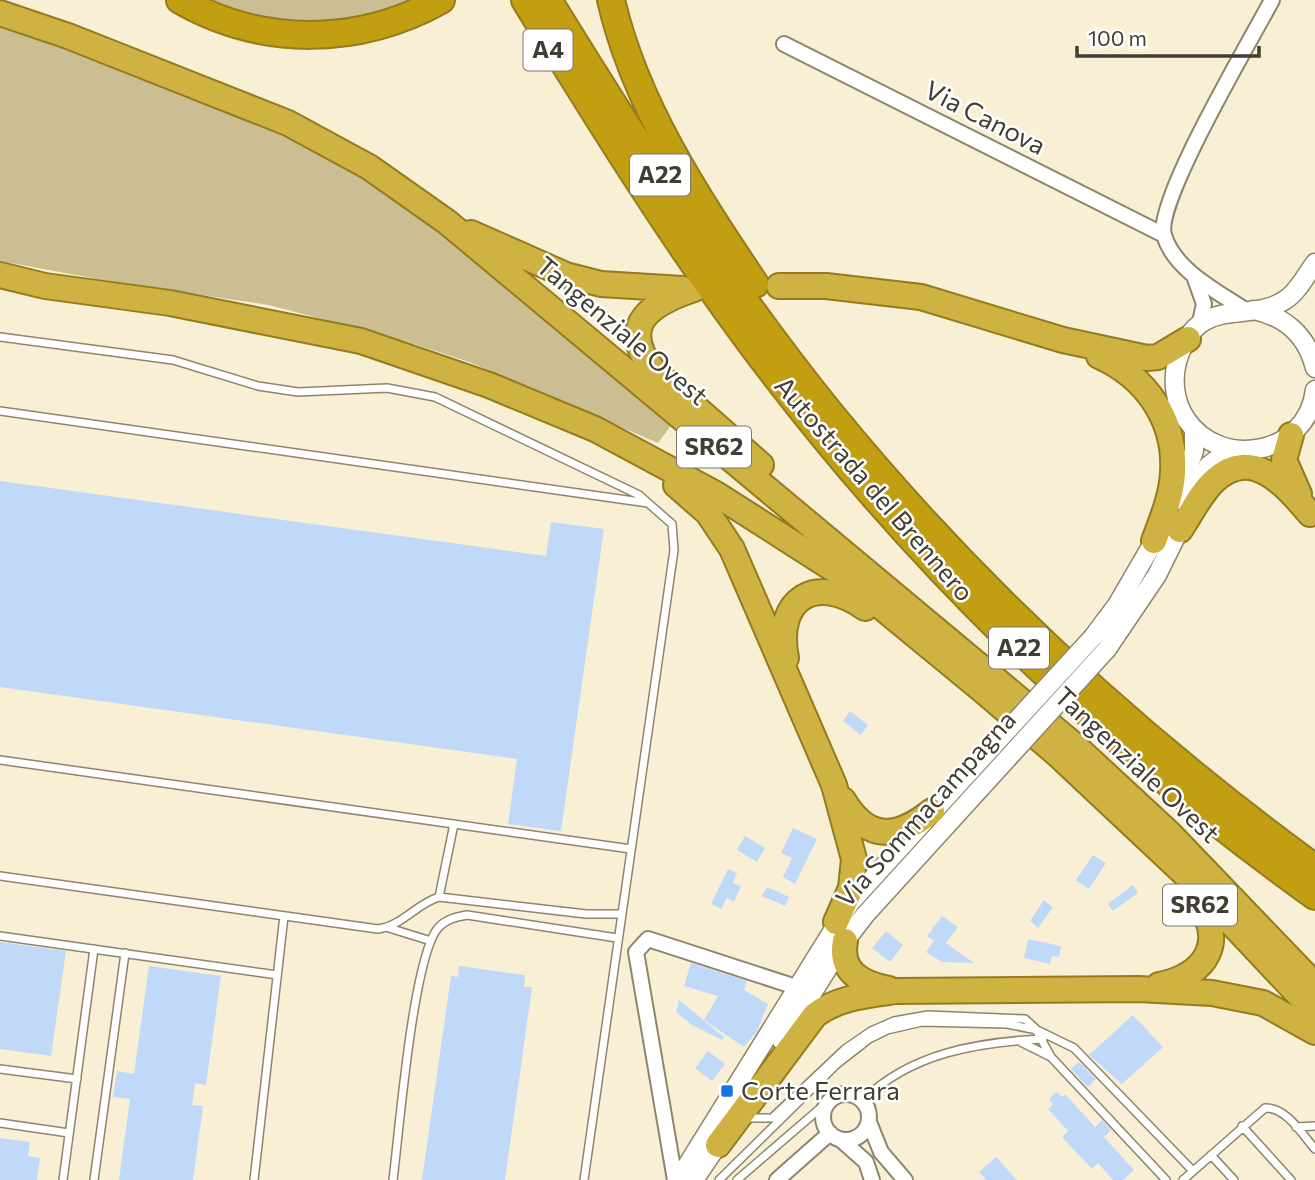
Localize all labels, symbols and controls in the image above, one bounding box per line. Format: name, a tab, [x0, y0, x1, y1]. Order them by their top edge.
scale bar	[1077, 14, 1259, 58]
text: 100 m	[1088, 25, 1147, 50]
road number: A4	[524, 30, 572, 70]
street label: Via Canova	[920, 73, 1051, 160]
road number: A22	[630, 154, 690, 196]
street label: Tangenziale Ovest	[531, 249, 715, 411]
street label: Autostrada del Brennero	[769, 369, 981, 607]
road number: SR62	[677, 426, 751, 467]
road number: A22	[989, 628, 1049, 668]
street label: Tangenziale Ovest	[1049, 680, 1227, 848]
street label: Via Sommacampagna	[829, 703, 1021, 913]
road number: SR62	[1163, 884, 1237, 925]
place label: Corte Ferrara	[741, 1074, 900, 1105]
marker: Corte Ferrara	[719, 1083, 735, 1099]

